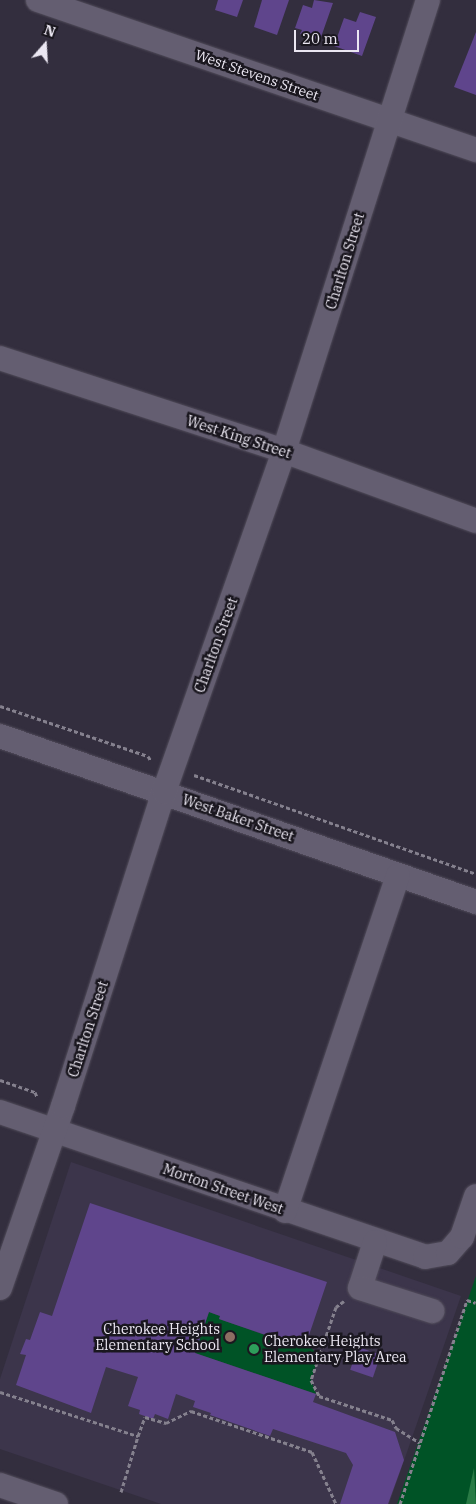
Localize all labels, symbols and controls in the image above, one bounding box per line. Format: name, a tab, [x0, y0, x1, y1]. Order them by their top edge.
north arrow	[20, 20, 70, 70]
scale bar	[296, 20, 361, 52]
text: N	[42, 21, 58, 41]
text: 20 m	[302, 29, 338, 48]
street label: West Stevens Street	[193, 46, 321, 104]
street label: Charlton Street	[322, 211, 368, 311]
street label: West King Street	[185, 412, 293, 462]
street label: Charlton Street	[191, 595, 241, 695]
street label: West Baker Street	[180, 791, 296, 845]
street label: Charlton Street	[65, 979, 111, 1079]
street label: Morton Street West	[161, 1161, 285, 1217]
place label: Cherokee Heights Elementary School	[95, 1321, 220, 1354]
marker: Cherokee Heights Elementary School	[224, 1331, 236, 1343]
place label: Cherokee Heights Elementary Play Area	[264, 1333, 407, 1365]
marker: Cherokee Heights Elementary Play Area	[248, 1343, 260, 1355]

